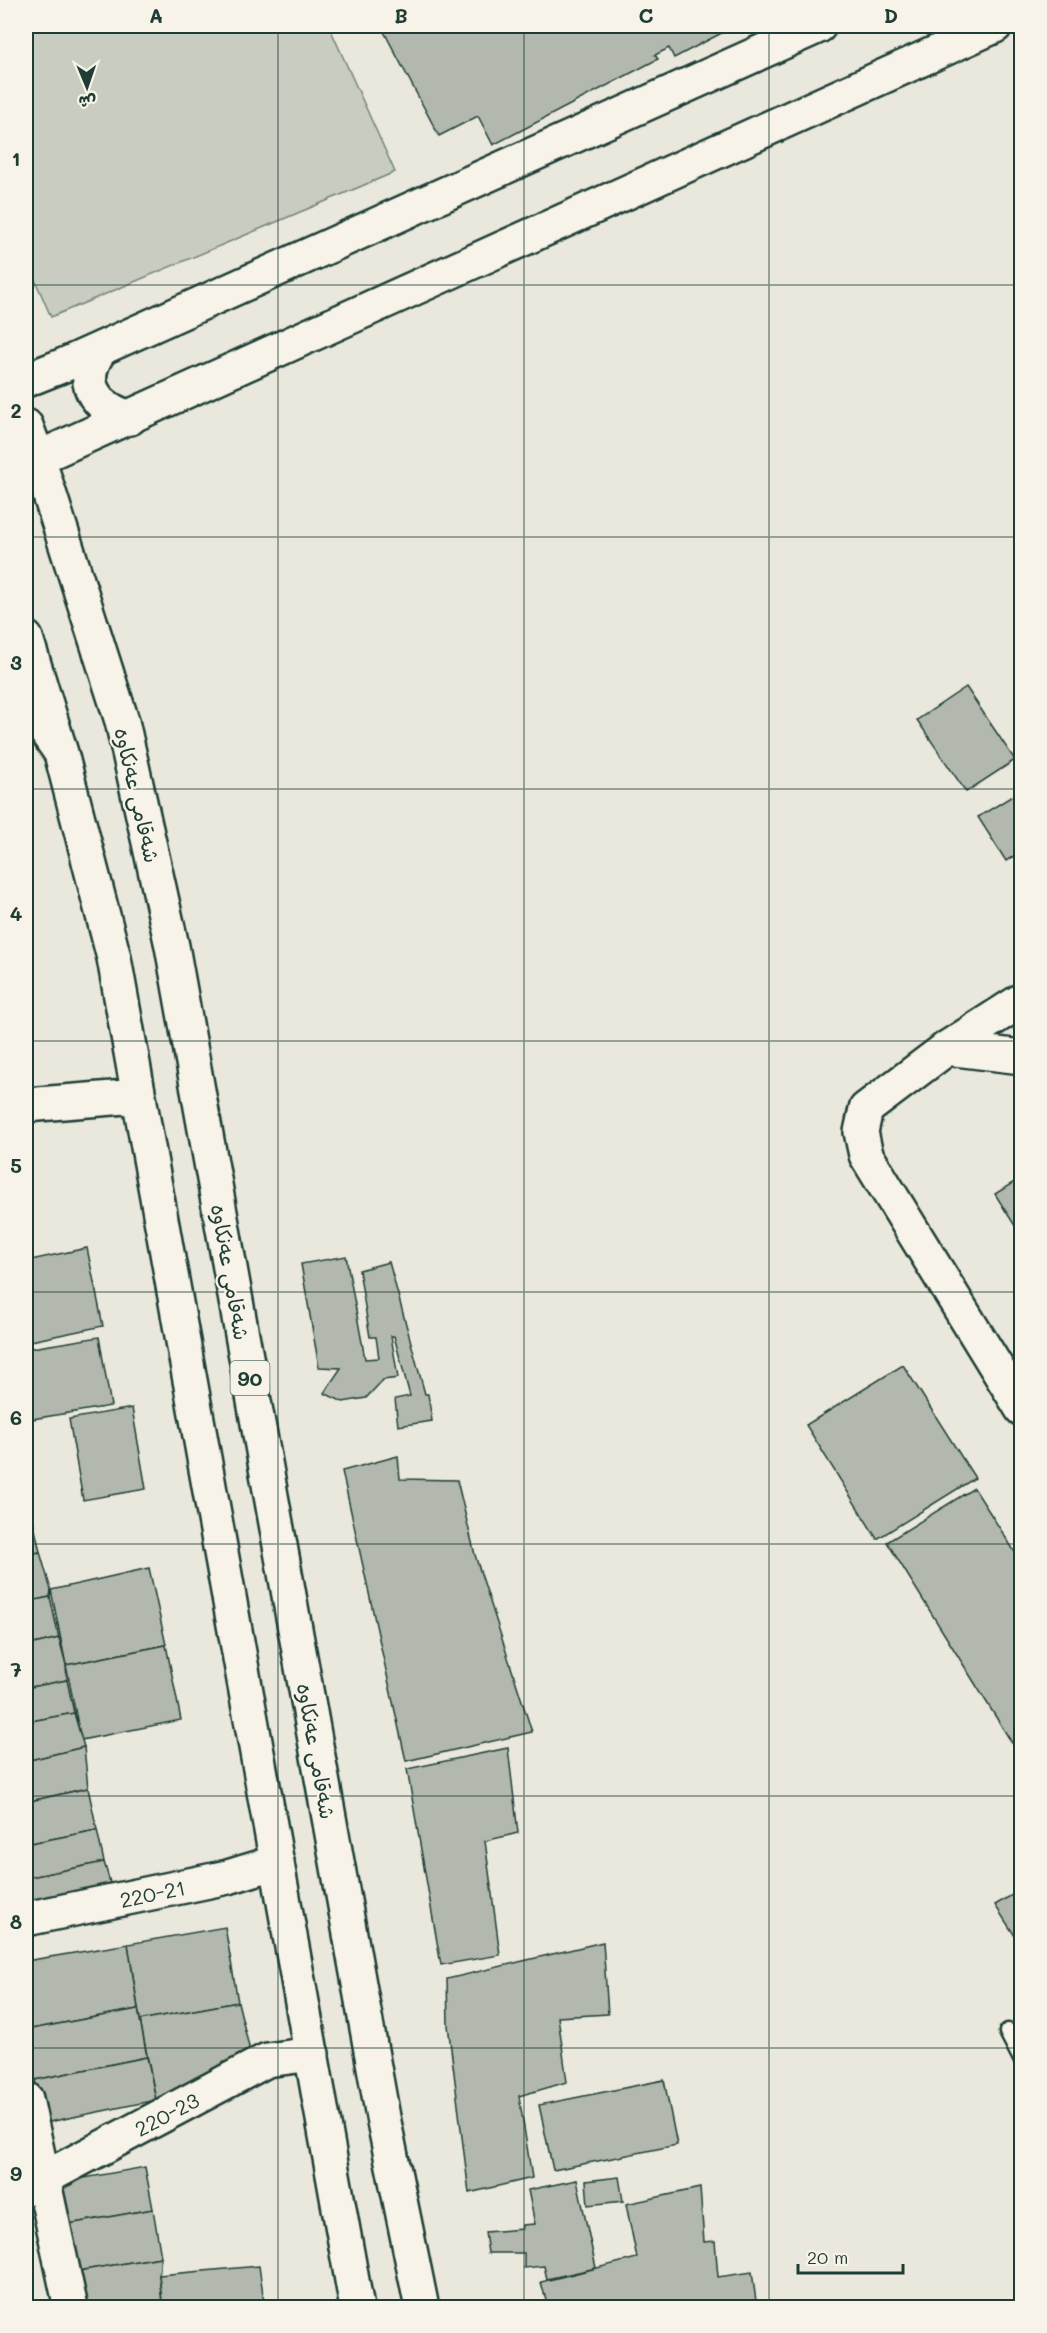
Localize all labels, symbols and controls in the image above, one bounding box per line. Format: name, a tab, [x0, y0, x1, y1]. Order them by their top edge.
text: A	[149, 2, 163, 28]
text: B	[394, 2, 408, 28]
text: C	[639, 2, 654, 28]
text: D	[884, 2, 898, 28]
north arrow	[57, 57, 117, 117]
text: ش	[78, 92, 97, 113]
text: 1	[12, 145, 20, 171]
text: 2	[10, 397, 22, 423]
text: 3	[10, 649, 22, 675]
street label: شەقامی عەنکاوە	[107, 725, 167, 866]
text: 4	[10, 900, 23, 926]
text: 5	[10, 1152, 22, 1178]
street label: شەقامی عەنکاوە	[204, 1202, 256, 1343]
road number: 90	[230, 1361, 270, 1395]
text: 6	[10, 1404, 22, 1430]
text: 7	[10, 1656, 22, 1682]
street label: شەقامی عەنکاوە	[290, 1681, 342, 1822]
street label: 220-21	[117, 1873, 188, 1913]
text: 8	[10, 1908, 22, 1934]
street label: 220-23	[130, 2085, 203, 2142]
text: 9	[10, 2160, 22, 2186]
scale bar	[798, 2237, 903, 2275]
text: 20 m	[807, 2245, 848, 2269]

